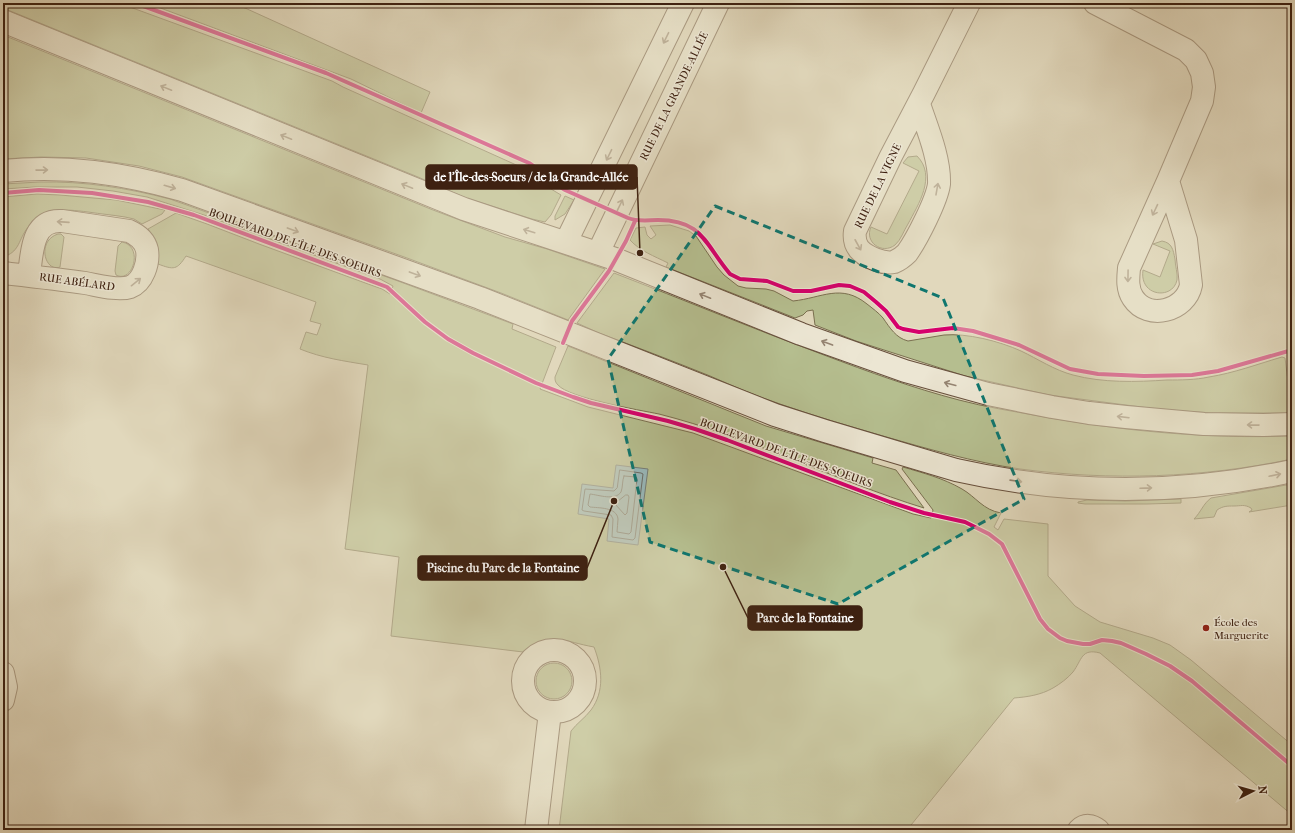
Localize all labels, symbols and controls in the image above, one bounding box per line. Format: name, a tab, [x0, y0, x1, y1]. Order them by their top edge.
street label: RUE DE LA GRANDE-ALLÉE	[637, 29, 711, 163]
one-way arrow	[662, 32, 669, 44]
one-way arrow	[161, 83, 173, 91]
one-way arrow	[281, 133, 293, 140]
street label: RUE DE LA VIGNE	[852, 141, 904, 231]
one-way arrow	[605, 149, 612, 161]
callout: de l'Île-des-Soeurs / de la Grande-Allée	[426, 165, 637, 189]
one-way arrow	[35, 166, 48, 173]
text: de l'Île-des-Soeurs / de la Grande-Allée	[434, 169, 628, 184]
one-way arrow	[401, 181, 413, 189]
one-way arrow	[934, 183, 942, 196]
one-way arrow	[164, 184, 177, 191]
one-way arrow	[617, 199, 625, 211]
one-way arrow	[1151, 204, 1158, 216]
street label: BOULEVARD DE L'ÎLE-DES-SOEURS	[207, 206, 383, 280]
one-way arrow	[57, 218, 70, 225]
one-way arrow	[286, 227, 298, 235]
one-way arrow	[522, 227, 535, 234]
one-way arrow	[854, 239, 862, 251]
one-way arrow	[1125, 269, 1132, 282]
street label: RUE ABÉLARD	[38, 270, 116, 294]
one-way arrow	[409, 271, 421, 279]
one-way arrow	[130, 278, 141, 287]
one-way arrow	[700, 291, 712, 299]
one-way arrow	[821, 339, 833, 347]
one-way arrow	[944, 380, 957, 387]
one-way arrow	[1117, 413, 1130, 421]
street label: BOULEVARD DE L'ÎLE-DES-SOEURS	[698, 416, 874, 490]
one-way arrow	[1247, 421, 1260, 429]
one-way arrow	[1268, 470, 1281, 478]
one-way arrow	[1009, 477, 1022, 485]
one-way arrow	[1139, 485, 1152, 492]
callout: Piscine du Parc de la Fontaine	[418, 556, 587, 580]
text: Piscine du Parc de la Fontaine	[427, 561, 580, 575]
callout: Parc de la Fontaine	[748, 606, 862, 630]
text: Parc de la Fontaine	[756, 611, 854, 625]
place label: École des Marguerite	[1214, 616, 1269, 642]
marker: École des Marguerite	[1201, 623, 1211, 633]
north arrow	[1233, 771, 1273, 811]
text: N	[1256, 785, 1269, 795]

